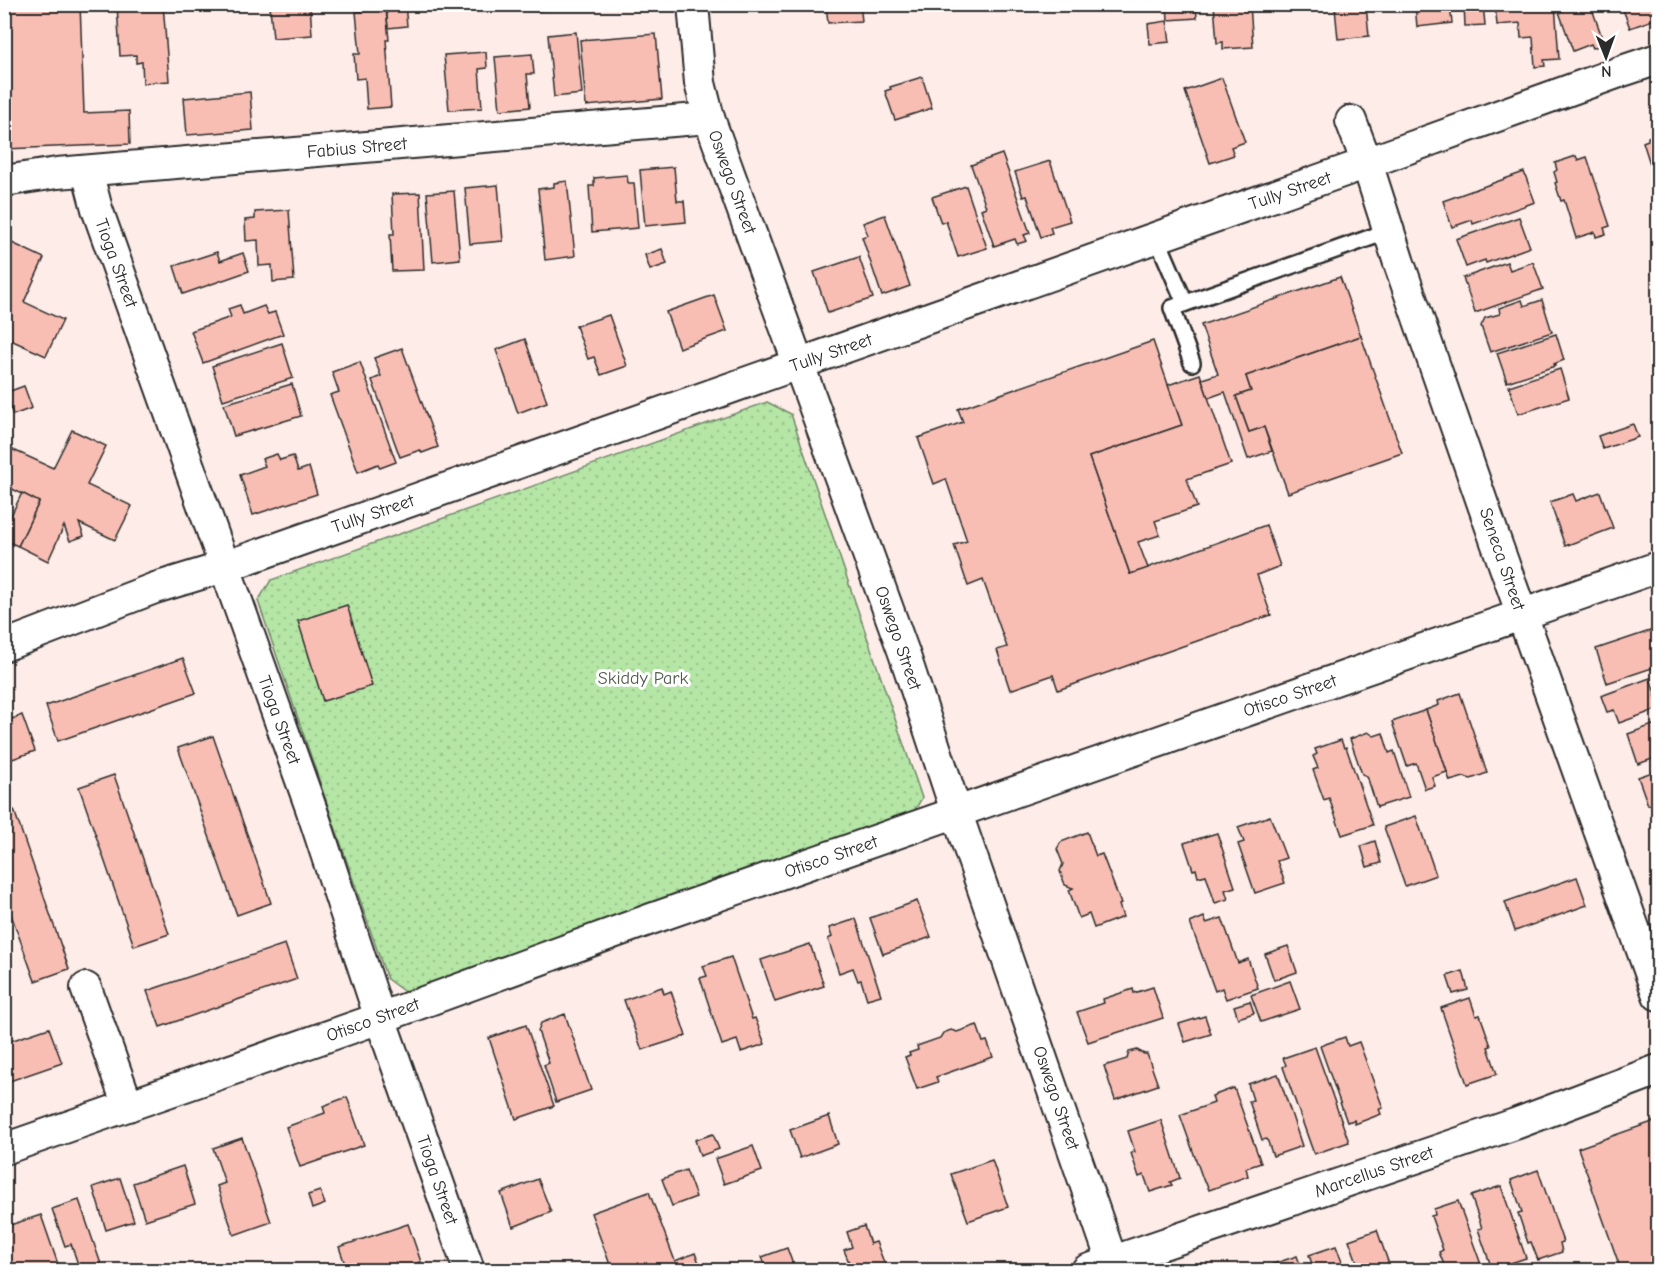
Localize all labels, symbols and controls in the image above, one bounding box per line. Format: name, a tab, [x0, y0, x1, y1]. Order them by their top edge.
north arrow	[1576, 27, 1636, 87]
text: N	[1601, 62, 1612, 80]
street label: Oswego Street	[704, 127, 761, 237]
street label: Fabius Street	[306, 133, 409, 163]
street label: Tully Street	[1246, 167, 1335, 215]
street label: Tioga Street	[90, 216, 142, 311]
street label: Tully Street	[787, 329, 876, 377]
street label: Tully Street	[329, 490, 418, 538]
street label: Seneca Street	[1475, 505, 1530, 614]
street label: Oswego Street	[870, 583, 926, 694]
park label: Skiddy Park	[598, 668, 688, 689]
street label: Otisco Street	[1240, 670, 1340, 722]
street label: Tioga Street	[253, 673, 305, 768]
street label: Otisco Street	[781, 831, 881, 883]
street label: Otisco Street	[324, 993, 423, 1047]
street label: Oswego Street	[1028, 1043, 1084, 1154]
street label: Tioga Street	[412, 1133, 462, 1228]
street label: Marcellus Street	[1312, 1142, 1437, 1202]

